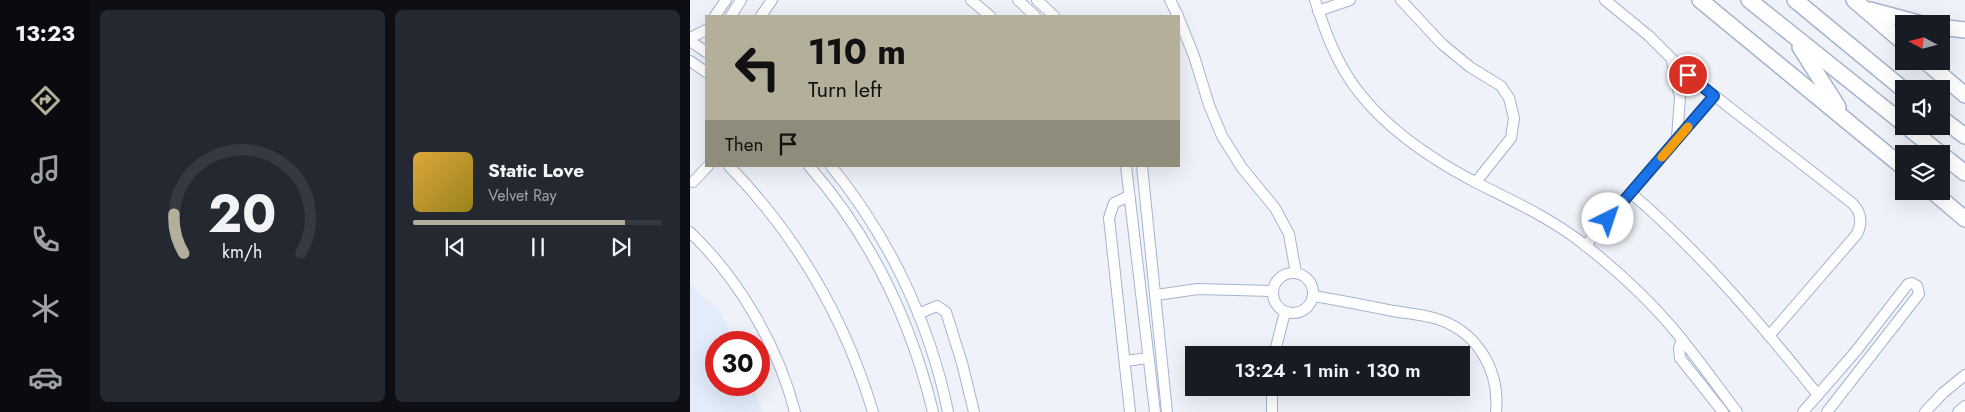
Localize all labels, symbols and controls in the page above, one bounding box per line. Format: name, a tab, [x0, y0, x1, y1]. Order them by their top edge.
north arrow	[1895, 15, 1950, 70]
map controls	[1895, 15, 1950, 200]
text: 13:23	[15, 17, 75, 49]
text: 110 m	[808, 27, 906, 77]
icon: left	[725, 35, 790, 100]
pin	[1667, 54, 1709, 96]
icon: arrive	[1674, 61, 1702, 89]
text: Turn left	[808, 73, 882, 105]
button: sound	[1895, 80, 1950, 135]
icon: directions	[28, 83, 63, 118]
icon: arrive	[774, 130, 802, 158]
text: Then	[725, 131, 764, 158]
button: layers	[1895, 145, 1950, 200]
icon: music	[28, 152, 63, 187]
text: Static Love	[488, 157, 584, 184]
text: 20	[208, 176, 277, 252]
text: Velvet Ray	[488, 184, 557, 207]
position arrow	[1581, 192, 1633, 244]
icon: phone	[28, 222, 63, 257]
icon: previous	[441, 233, 469, 261]
icon: pause	[524, 233, 552, 261]
icon: next	[607, 233, 635, 261]
text: km/h	[222, 239, 263, 265]
icon: climate	[28, 291, 63, 326]
speed limit sign: 30	[705, 331, 770, 396]
text: 13:24 · 1 min · 130 m	[1234, 357, 1421, 384]
icon: car	[28, 360, 63, 395]

